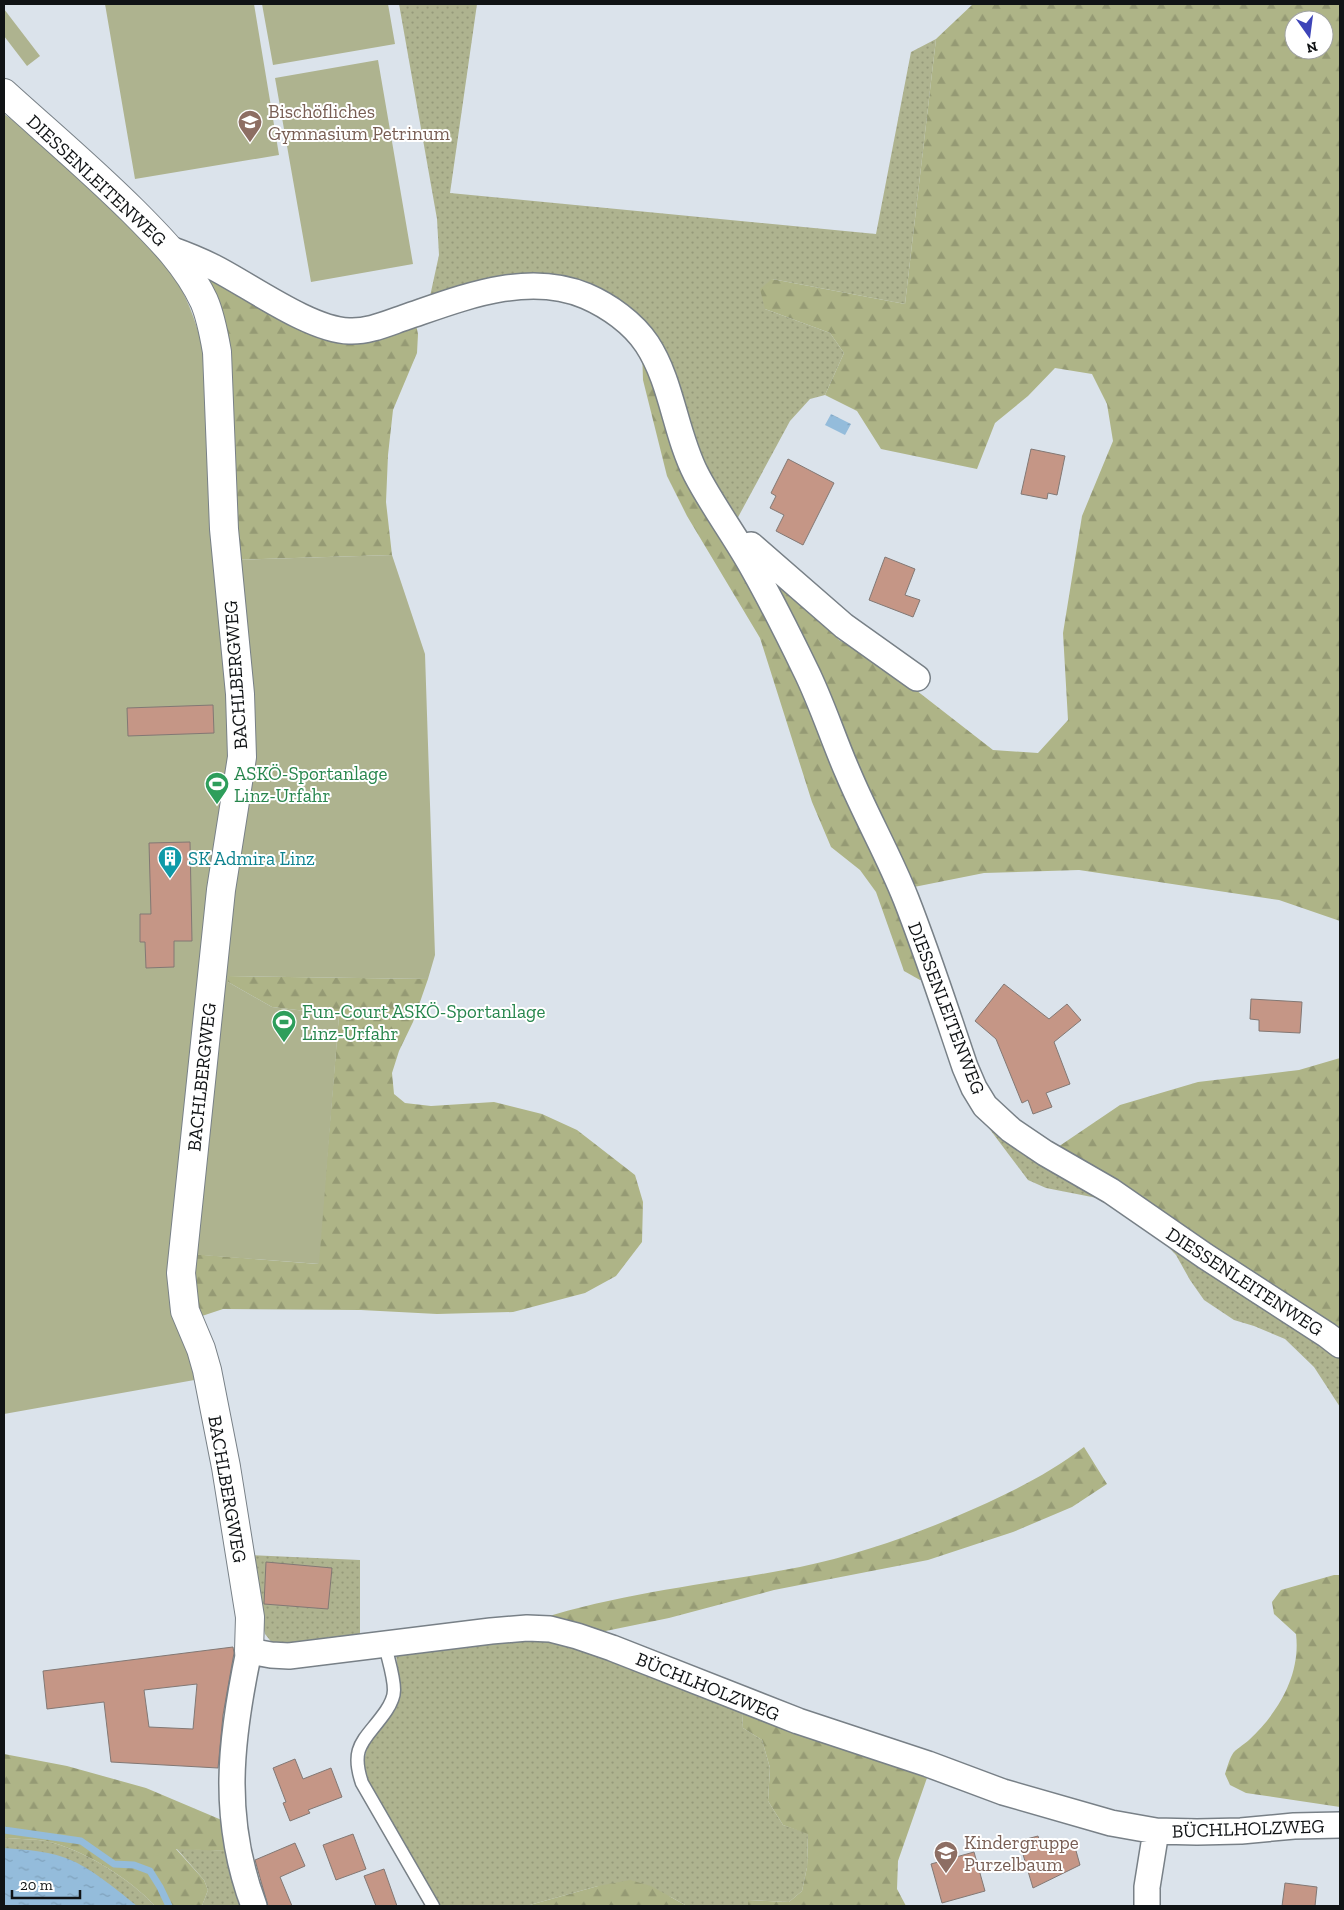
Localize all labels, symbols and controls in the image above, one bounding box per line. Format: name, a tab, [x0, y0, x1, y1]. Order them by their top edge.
north arrow	[1284, 10, 1334, 60]
text: N	[1304, 38, 1319, 57]
place label: Bischöfliches Gymnasium Petrinum	[268, 100, 451, 145]
school or university icon: Bischöfliches Gymnasium Petrinum	[237, 109, 263, 143]
street label: DIESSENLEITENWEG	[22, 110, 171, 251]
street label: BACHLBERGWEG	[219, 600, 252, 750]
place label: ASKÖ-Sportanlage Linz-Urfahr	[234, 762, 388, 807]
sports icon: ASKÖ-Sportanlage Linz-Urfahr	[204, 771, 230, 805]
building icon: SK Admira Linz	[157, 845, 183, 879]
place label: SK Admira Linz	[188, 847, 315, 870]
street label: DIESSENLEITENWEG	[903, 919, 990, 1098]
place label: Fun-Court ASKÖ-Sportanlage Linz-Urfahr	[302, 1000, 546, 1045]
street label: BACHLBERGWEG	[182, 1002, 221, 1152]
sports icon: Fun-Court ASKÖ-Sportanlage Linz-Urfahr	[271, 1009, 297, 1043]
street label: DIESSENLEITENWEG	[1162, 1222, 1328, 1341]
street label: BACHLBERGWEG	[203, 1414, 252, 1565]
street label: BÜCHLHOLZWEG	[633, 1647, 783, 1726]
street label: BÜCHLHOLZWEG	[1171, 1814, 1325, 1843]
place label: Kindergruppe Purzelbaum	[964, 1831, 1079, 1876]
school or university icon: Kindergruppe Purzelbaum	[933, 1840, 959, 1874]
scale bar	[12, 1868, 80, 1900]
text: 20 m	[20, 1876, 53, 1894]

